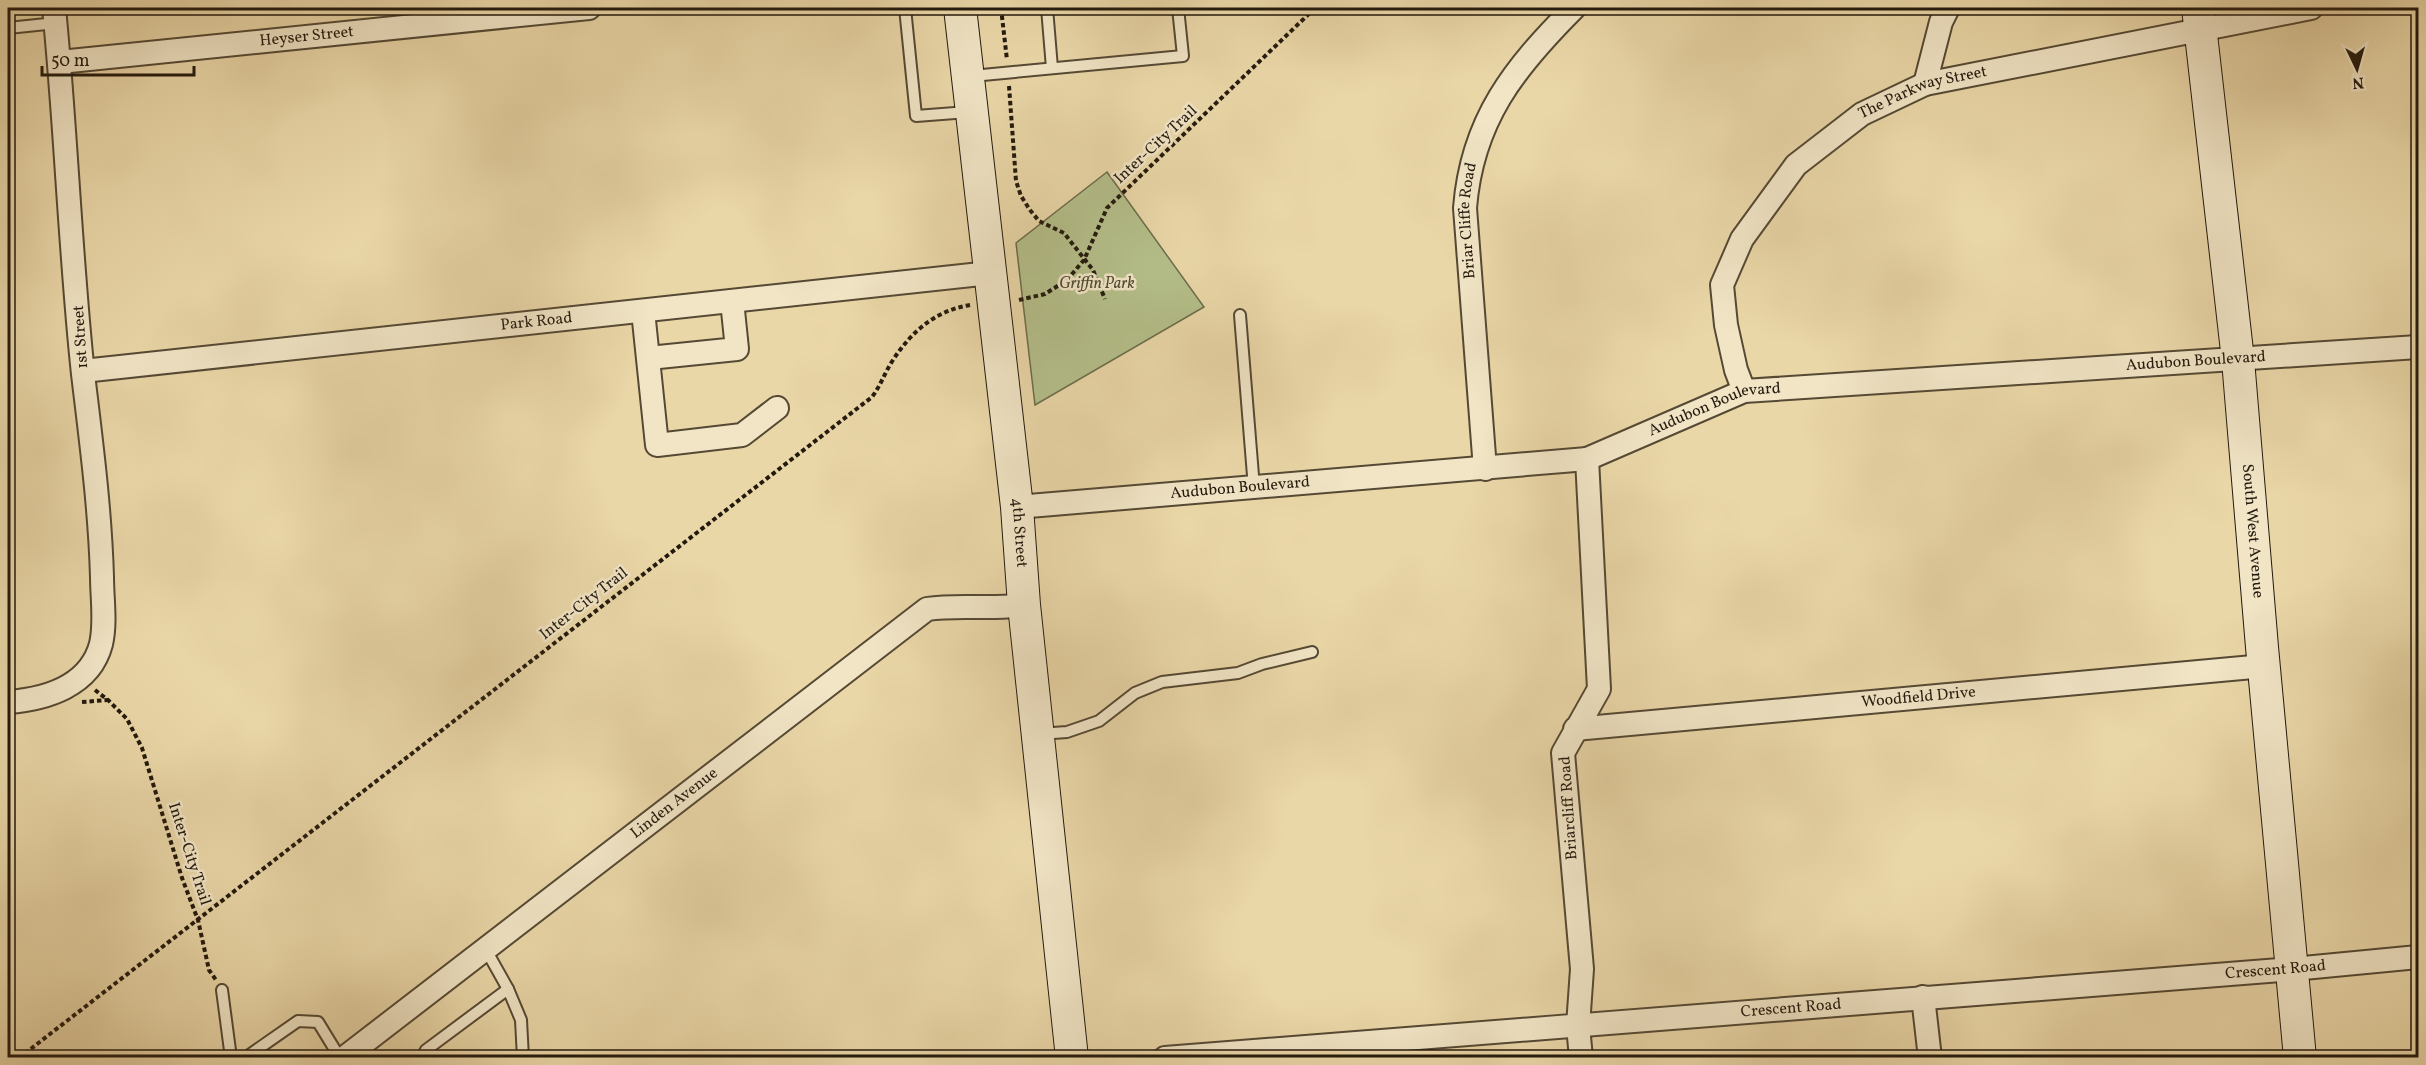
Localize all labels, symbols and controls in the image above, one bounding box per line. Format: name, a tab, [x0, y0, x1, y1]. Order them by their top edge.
street label: Heyser Street	[259, 21, 355, 53]
scale bar	[42, 39, 194, 77]
north arrow	[2327, 39, 2387, 99]
text: 50 m	[51, 49, 90, 74]
street label: The Parkway Street	[1855, 61, 1989, 125]
text: N	[2351, 70, 2365, 93]
street label: Inter-City Trail	[1109, 100, 1203, 189]
street label: Briar Cliffe Road	[1454, 160, 1483, 280]
park label: Griffin Park	[1059, 273, 1135, 295]
street label: 1st Street	[68, 304, 94, 370]
street label: Park Road	[499, 307, 573, 337]
street label: Audubon Boulevard	[2125, 346, 2267, 377]
street label: Audubon Boulevard	[1645, 378, 1782, 442]
street label: South West Avenue	[2236, 463, 2269, 599]
street label: Audubon Boulevard	[1170, 471, 1311, 505]
street label: 4th Street	[1005, 497, 1032, 569]
street label: Inter-City Trail	[535, 562, 633, 646]
street label: Woodfield Drive	[1860, 681, 1977, 714]
street label: Briarcliff Road	[1554, 755, 1584, 861]
street label: Linden Avenue	[626, 763, 723, 844]
street label: Inter-City Trail	[162, 800, 216, 908]
street label: Crescent Road	[2224, 955, 2327, 985]
street label: Crescent Road	[1740, 994, 1842, 1024]

